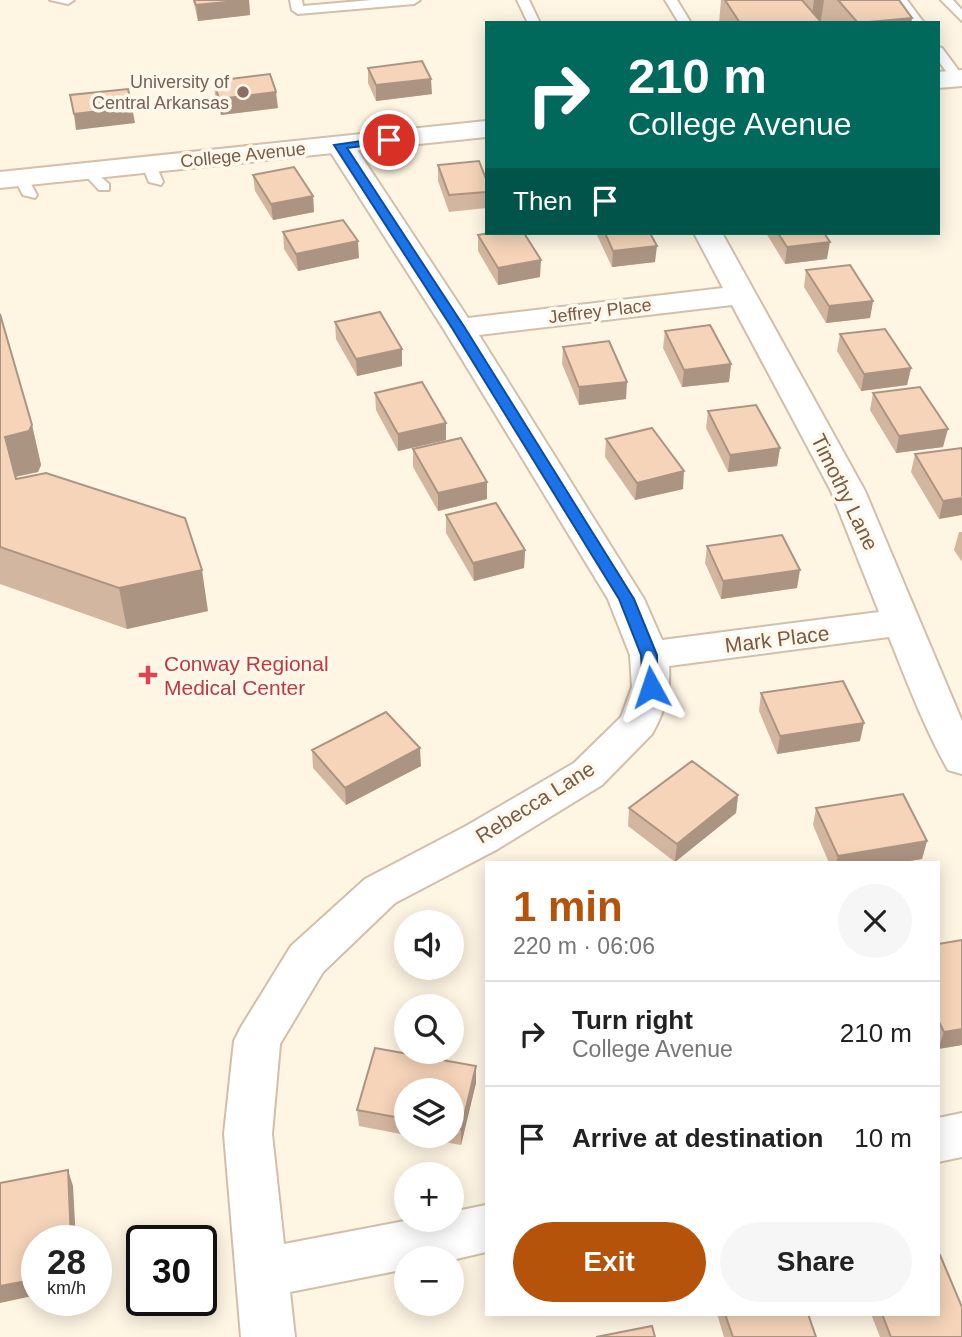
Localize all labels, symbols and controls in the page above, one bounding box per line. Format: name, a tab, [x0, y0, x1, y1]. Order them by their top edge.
icon: right	[513, 49, 604, 140]
text: 210 m	[628, 49, 767, 103]
place label: University of Central Arkansas	[92, 72, 230, 113]
marker: University of Central Arkansas	[235, 84, 251, 100]
text: College Avenue	[628, 106, 852, 142]
pin	[359, 110, 419, 170]
icon: arrive	[370, 121, 408, 159]
street label: College Avenue	[179, 138, 307, 172]
icon: arrive	[586, 182, 624, 220]
text: Then	[513, 186, 572, 216]
street label: Jeffrey Place	[547, 295, 653, 327]
street label: Timothy Lane	[807, 430, 883, 554]
street label: Mark Place	[723, 621, 831, 657]
position arrow	[614, 650, 688, 724]
place label: Conway Regional Medical Center	[164, 652, 329, 699]
marker: Conway Regional Medical Center	[138, 665, 158, 685]
street label: Rebecca Lane	[471, 756, 599, 848]
text: 1 min	[513, 883, 623, 930]
button: close	[838, 884, 912, 958]
map controls	[394, 910, 464, 1316]
button: sound	[394, 910, 464, 980]
text: 220 m · 06:06	[513, 933, 655, 959]
button: search	[394, 994, 464, 1064]
text: Turn right	[572, 1005, 693, 1035]
icon: right	[513, 1015, 551, 1053]
text: 210 m	[840, 1018, 912, 1048]
text: College Avenue	[572, 1036, 733, 1062]
button: layers	[394, 1078, 464, 1148]
icon: arrive	[513, 1120, 551, 1158]
text: Arrive at destination	[572, 1123, 823, 1153]
text: 10 m	[854, 1123, 912, 1153]
button: +	[394, 1162, 464, 1232]
button: Exit	[513, 1222, 706, 1302]
button: Share	[720, 1222, 912, 1302]
speed limit sign: 30	[126, 1225, 217, 1316]
text: 28	[47, 1242, 86, 1281]
button: −	[394, 1246, 464, 1316]
text: km/h	[47, 1278, 86, 1298]

